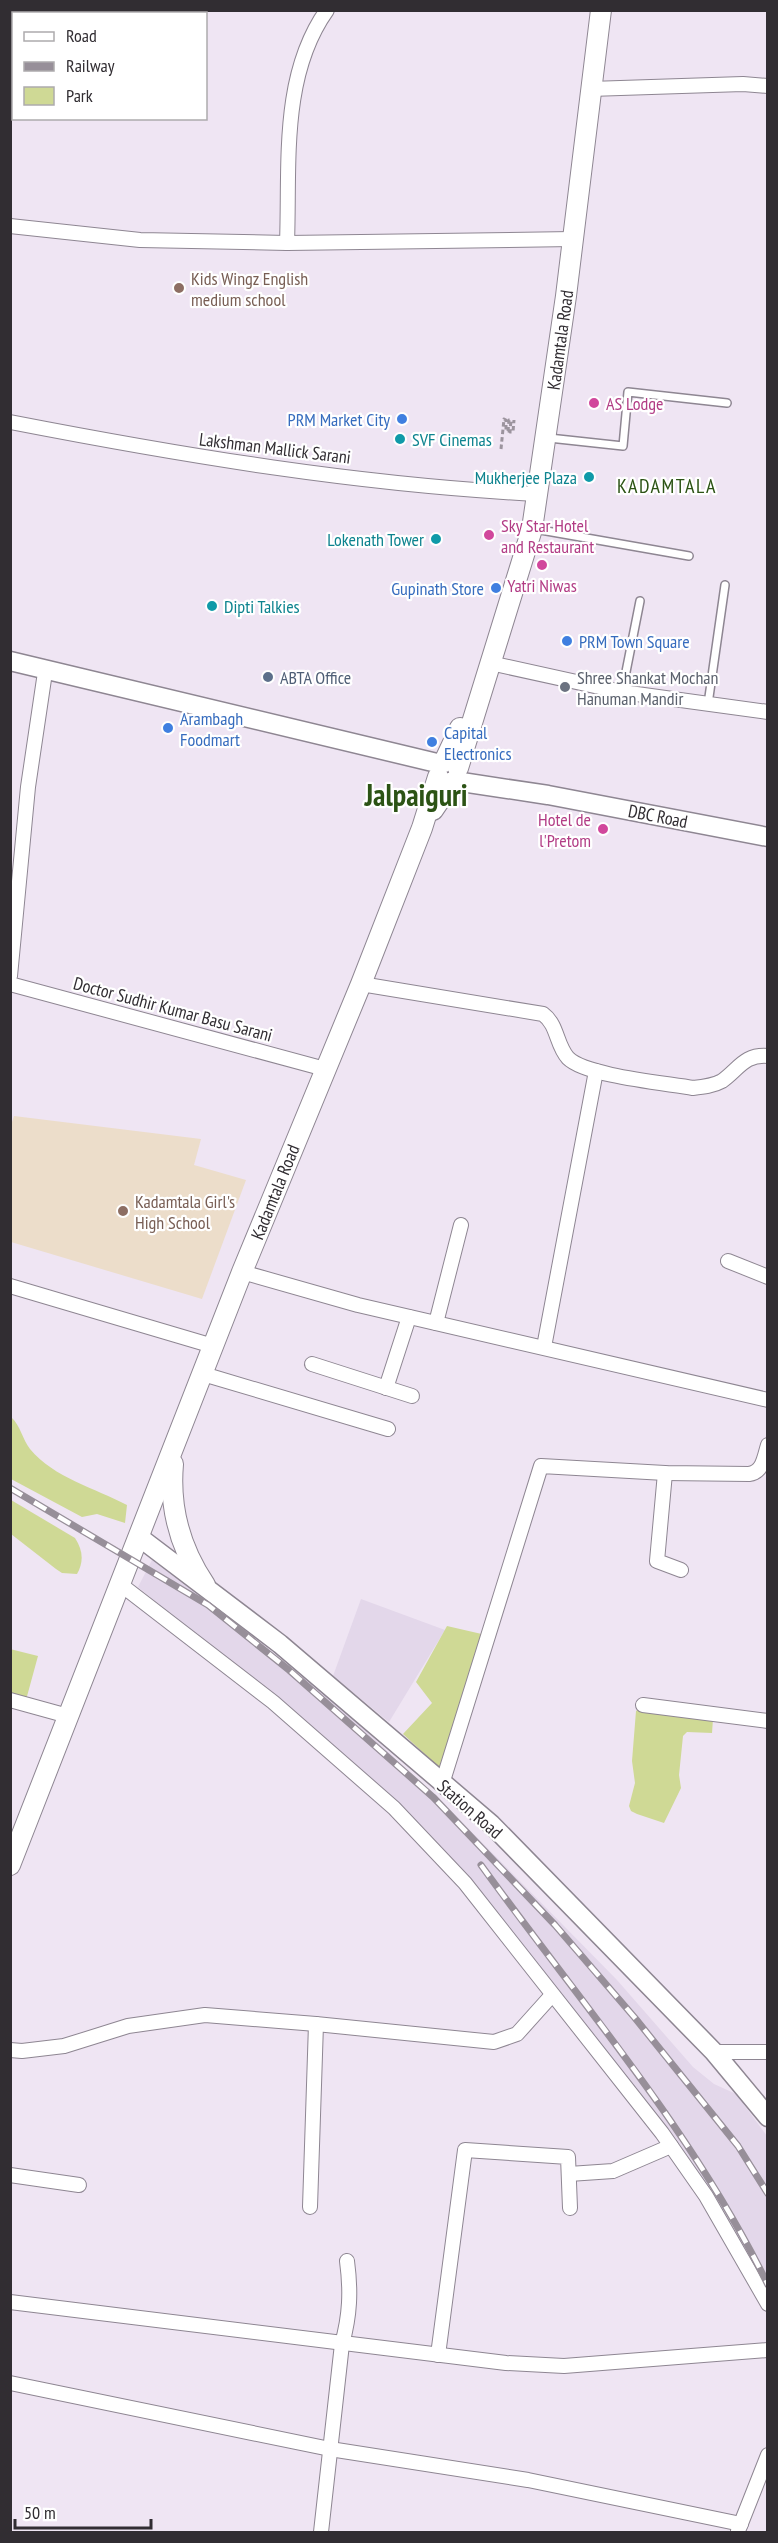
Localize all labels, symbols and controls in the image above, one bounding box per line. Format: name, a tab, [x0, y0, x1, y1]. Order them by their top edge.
legend	[12, 12, 207, 120]
text: Road	[66, 24, 97, 47]
text: Railway	[66, 54, 115, 77]
text: Park	[66, 84, 93, 107]
place label: Kids Wingz English medium school	[191, 267, 308, 311]
marker: Kids Wingz English medium school	[172, 281, 186, 295]
street label: Kadamtala Road	[542, 289, 578, 391]
place label: AS Lodge	[606, 392, 664, 415]
marker: AS Lodge	[587, 396, 601, 410]
place label: PRM Market City	[288, 408, 390, 431]
marker: PRM Market City	[395, 412, 409, 426]
street label: Lakshman Mallick Sarani	[198, 427, 352, 469]
place label: SVF Cinemas	[412, 428, 492, 451]
marker: SVF Cinemas	[393, 432, 407, 446]
place label: Mukherjee Plaza	[475, 466, 577, 489]
marker: Mukherjee Plaza	[582, 470, 596, 484]
district label: KADAMTALA	[617, 473, 717, 499]
place label: Sky Star Hotel and Restaurant	[501, 514, 594, 558]
place label: Lokenath Tower	[327, 528, 424, 551]
marker: Sky Star Hotel and Restaurant	[482, 528, 496, 542]
marker: Lokenath Tower	[429, 532, 443, 546]
marker: Yatri Niwas	[535, 558, 549, 572]
place label: Yatri Niwas	[507, 574, 577, 597]
place label: Gupinath Store	[391, 577, 484, 600]
marker: Gupinath Store	[489, 581, 503, 595]
place label: Dipti Talkies	[224, 595, 300, 618]
marker: Dipti Talkies	[205, 599, 219, 613]
place label: PRM Town Square	[579, 630, 690, 653]
marker: PRM Town Square	[560, 634, 574, 648]
place label: ABTA Office	[280, 666, 351, 689]
place label: Shree Shankat Mochan Hanuman Mandir	[577, 666, 718, 710]
marker: ABTA Office	[261, 670, 275, 684]
marker: Shree Shankat Mochan Hanuman Mandir	[558, 680, 572, 694]
place label: Arambagh Foodmart	[180, 707, 243, 751]
marker: Arambagh Foodmart	[161, 721, 175, 735]
place label: Capital Electronics	[444, 721, 512, 765]
marker: Capital Electronics	[425, 735, 439, 749]
district label: Jalpaiguri	[363, 775, 468, 814]
street label: DBC Road	[626, 799, 690, 833]
place label: Hotel de l'Pretom	[538, 808, 591, 852]
marker: Hotel de l'Pretom	[596, 822, 610, 836]
street label: Doctor Sudhir Kumar Basu Sarani	[71, 971, 275, 1047]
street label: Kadamtala Road	[246, 1141, 304, 1243]
place label: Kadamtala Girl's High School	[135, 1190, 235, 1234]
marker: Kadamtala Girl's High School	[116, 1204, 130, 1218]
street label: Station Road	[433, 1774, 507, 1844]
scale bar	[15, 2492, 152, 2530]
text: 50 m	[24, 2501, 56, 2524]

